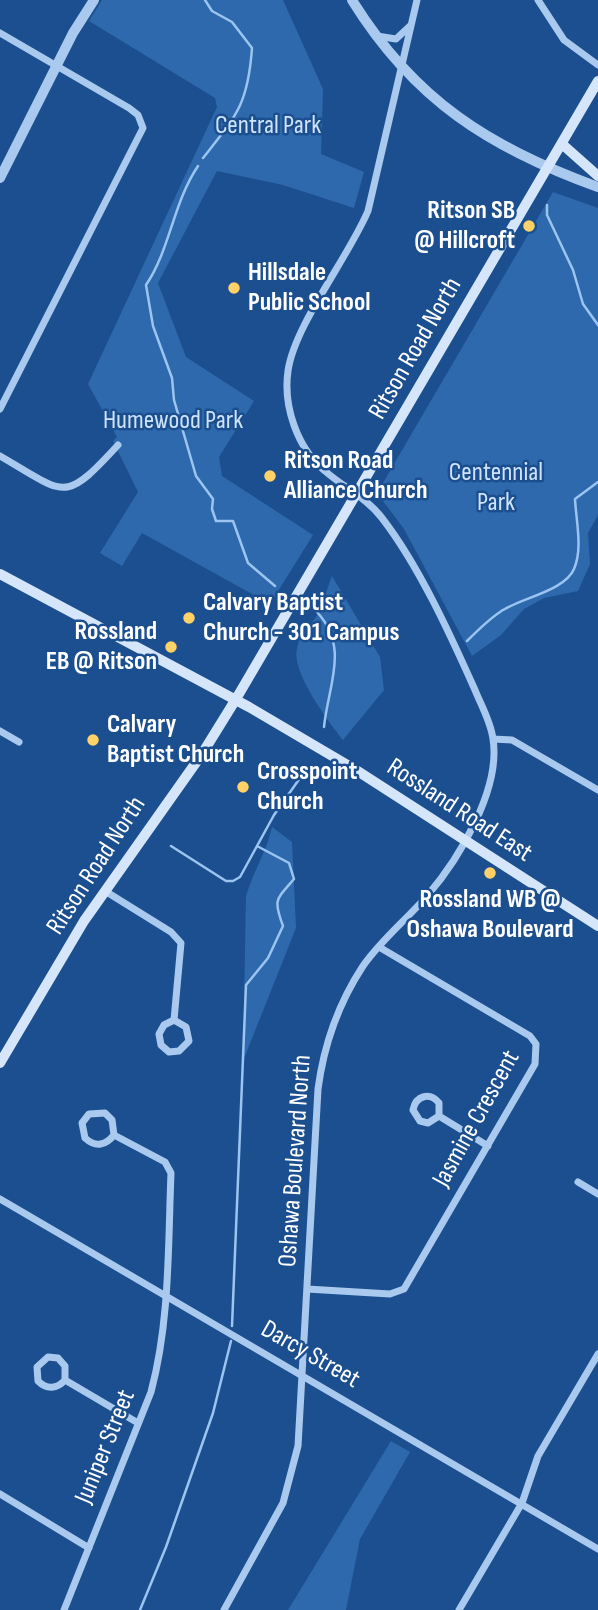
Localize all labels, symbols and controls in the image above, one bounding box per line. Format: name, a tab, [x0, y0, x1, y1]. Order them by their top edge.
park label: Central Park	[215, 110, 321, 142]
place label: Ritson SB @ Hillcroft	[414, 195, 515, 256]
marker: Ritson SB @ Hillcroft	[521, 218, 537, 234]
place label: Hillsdale Public School	[248, 257, 371, 318]
street label: Ritson Road North	[363, 273, 469, 425]
marker: Hillsdale Public School	[226, 280, 242, 296]
park label: Humewood Park	[103, 405, 243, 437]
place label: Ritson Road Alliance Church	[284, 445, 428, 506]
park label: Centennial Park	[449, 457, 543, 518]
marker: Ritson Road Alliance Church	[262, 468, 278, 484]
place label: Calvary Baptist Church - 301 Campus	[203, 587, 399, 648]
marker: Calvary Baptist Church - 301 Campus	[181, 610, 197, 626]
place label: Rossland EB @ Ritson	[46, 616, 157, 678]
marker: Rossland EB @ Ritson	[163, 639, 179, 655]
place label: Calvary Baptist Church	[107, 709, 244, 770]
marker: Calvary Baptist Church	[85, 732, 101, 748]
street label: Rossland Road East	[381, 752, 537, 870]
place label: Crosspoint Church	[257, 756, 357, 818]
marker: Crosspoint Church	[235, 779, 251, 795]
street label: Ritson Road North	[41, 791, 153, 941]
marker: Rossland WB @ Oshawa Boulevard	[482, 865, 498, 881]
place label: Rossland WB @ Oshawa Boulevard	[406, 884, 574, 946]
street label: Jasmine Crescent	[427, 1045, 527, 1193]
street label: Oshawa Boulevard North	[273, 1054, 319, 1268]
street label: Darcy Street	[255, 1314, 365, 1396]
street label: Juniper Street	[69, 1386, 143, 1508]

